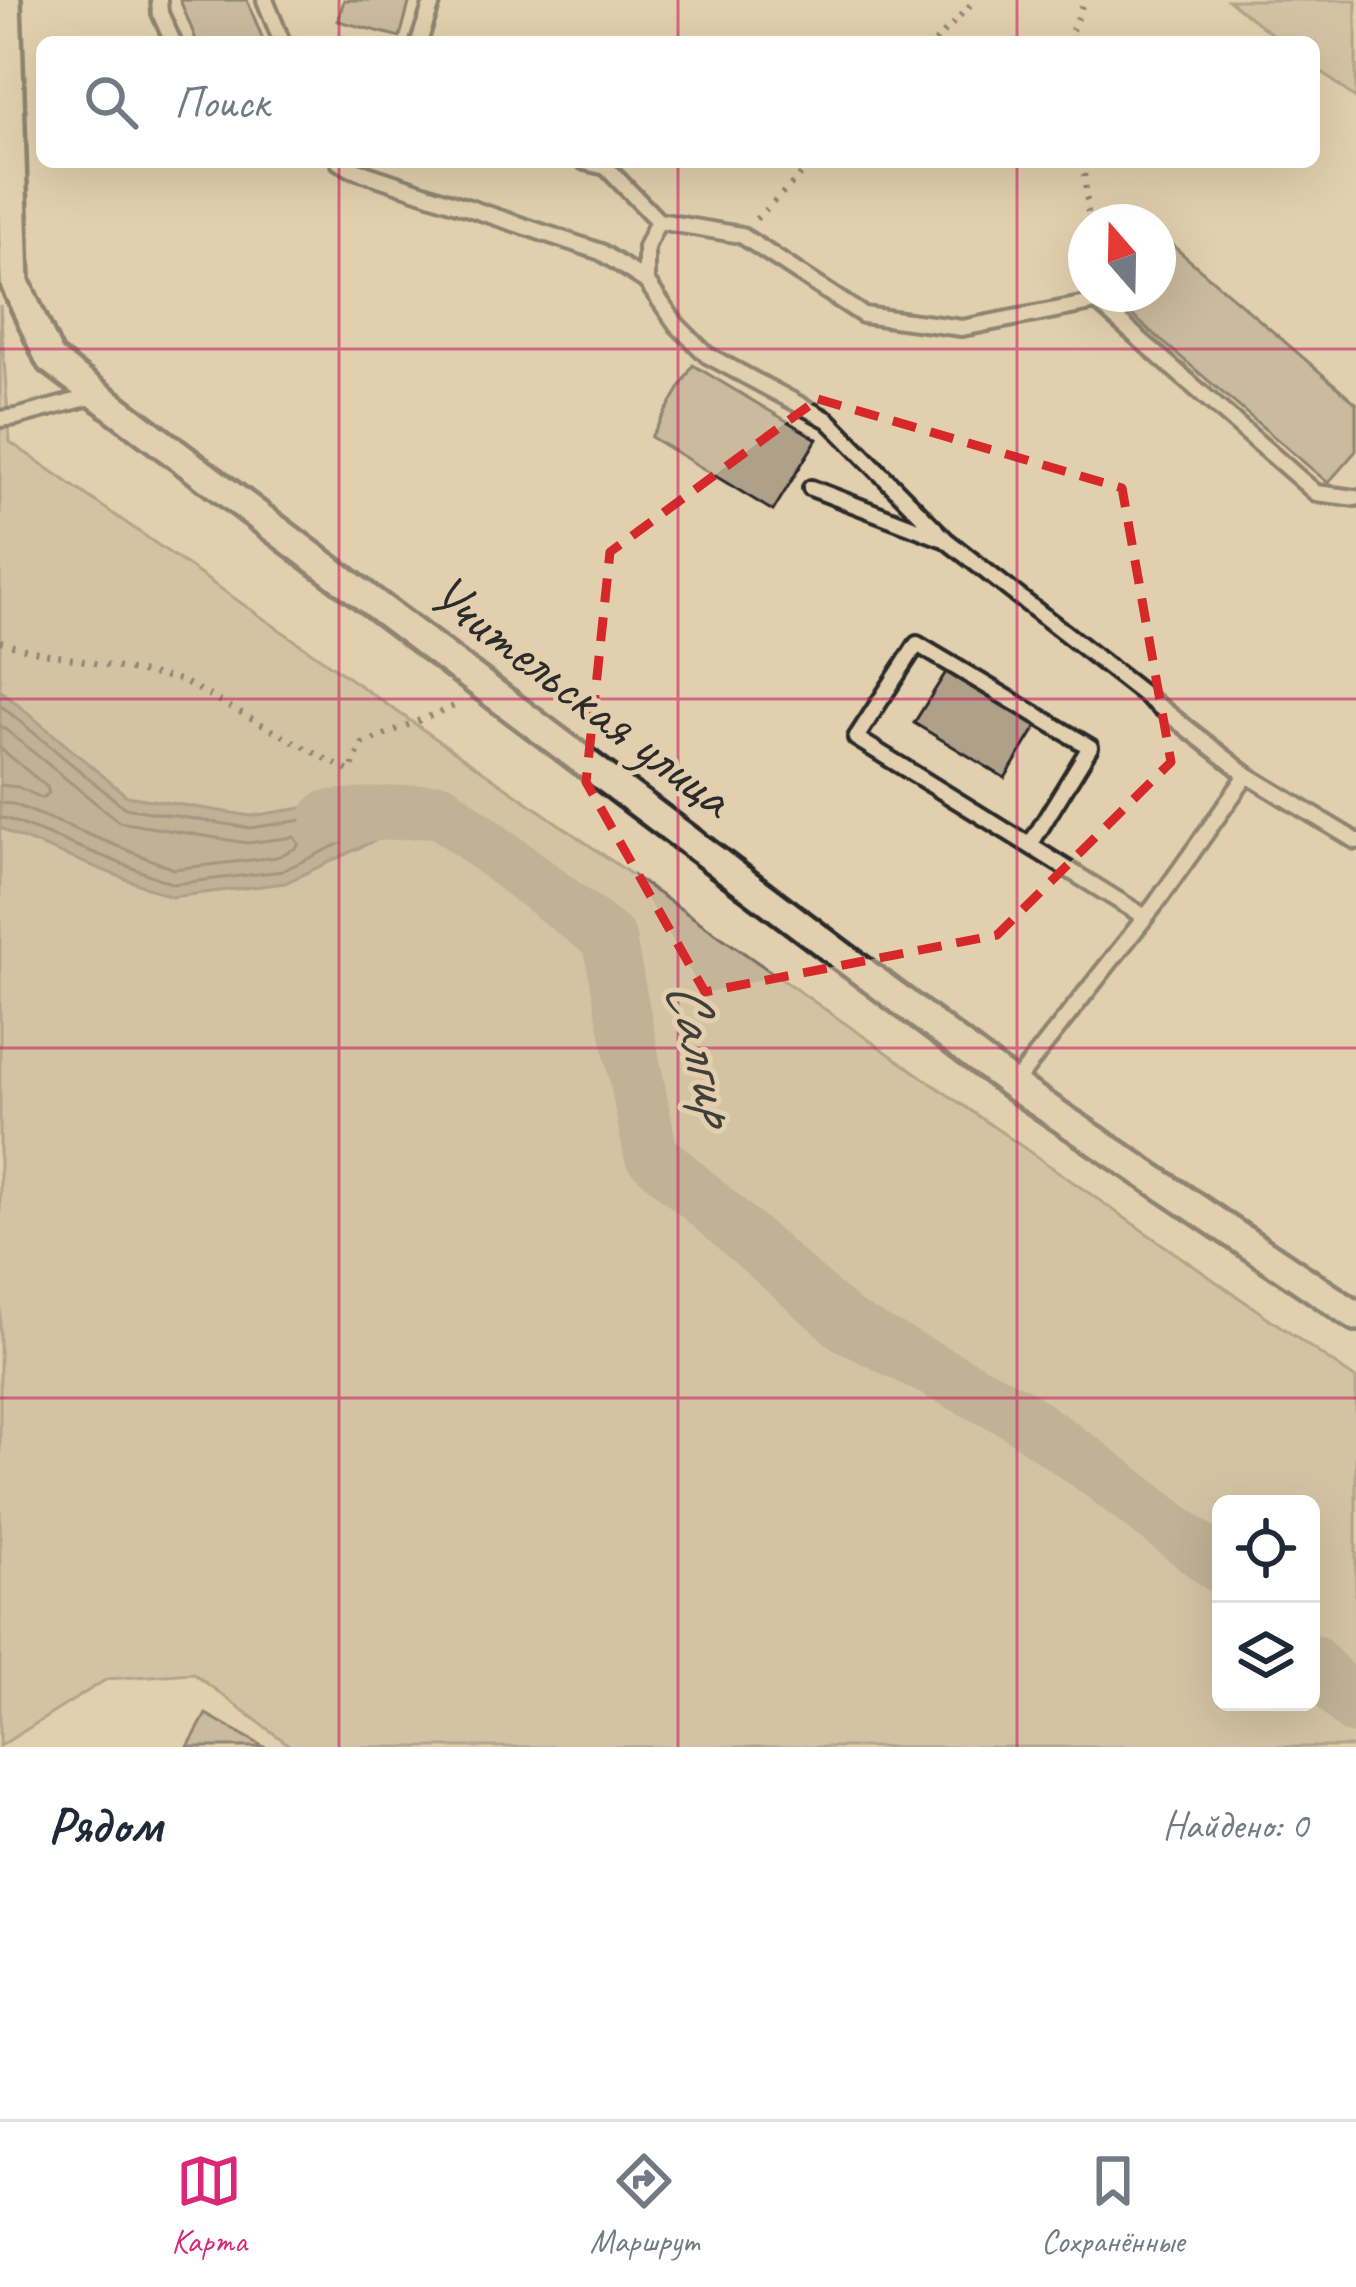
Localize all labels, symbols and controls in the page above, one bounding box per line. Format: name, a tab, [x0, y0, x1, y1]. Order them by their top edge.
search box	[36, 36, 1320, 168]
icon: search	[78, 69, 144, 135]
text: Поиск	[174, 74, 269, 131]
north arrow	[1068, 204, 1176, 312]
street label: Учительская улица	[415, 557, 750, 835]
water label: Салгир	[649, 972, 759, 1137]
map controls	[1212, 1495, 1320, 1711]
button: locate	[1212, 1495, 1320, 1603]
button: layers	[1212, 1603, 1320, 1711]
text: Рядом	[48, 1793, 162, 1857]
text: Найдено: 0	[1163, 1801, 1308, 1850]
tab: Карта	[171, 2148, 247, 2262]
tab: Маршрут	[590, 2148, 699, 2262]
tab: Сохранённые	[1041, 2148, 1185, 2262]

